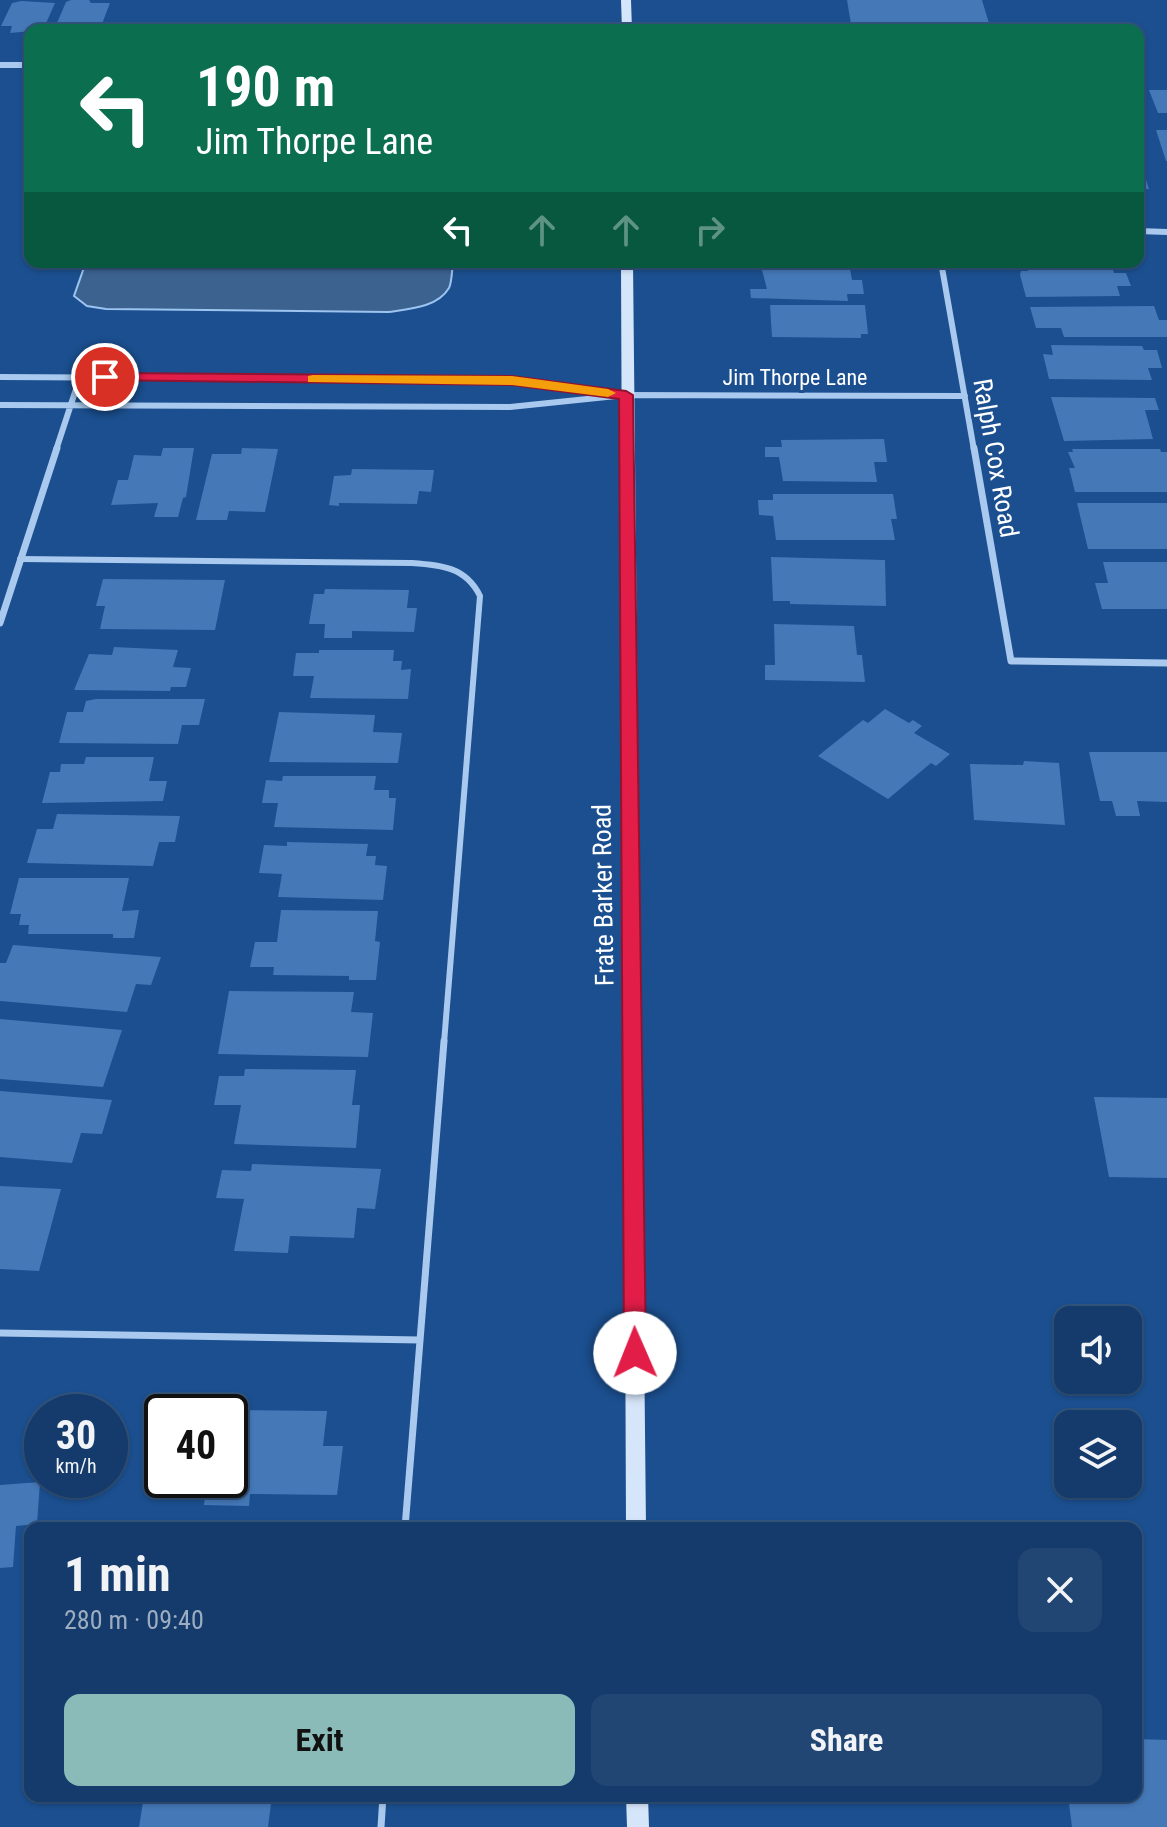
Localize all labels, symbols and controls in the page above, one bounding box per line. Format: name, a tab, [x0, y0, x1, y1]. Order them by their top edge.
text: 190 m	[196, 54, 335, 120]
icon: left	[64, 56, 168, 160]
text: Jim Thorpe Lane	[196, 121, 433, 163]
icon: left	[436, 208, 480, 252]
icon: ahead	[520, 208, 564, 252]
icon: ahead	[604, 208, 648, 252]
icon: right	[688, 208, 732, 252]
pin	[71, 343, 139, 411]
icon: arrive	[83, 355, 127, 399]
street label: Jim Thorpe Lane	[723, 365, 867, 390]
street label: Ralph Cox Road	[967, 376, 1025, 540]
street label: Frate Barker Road	[586, 804, 620, 986]
map controls	[1054, 1306, 1142, 1498]
button: sound	[1054, 1306, 1142, 1394]
position arrow	[593, 1311, 677, 1395]
speed limit sign: 40	[144, 1394, 248, 1498]
button: layers	[1054, 1410, 1142, 1498]
text: 30	[56, 1412, 96, 1459]
text: km/h	[55, 1454, 97, 1478]
text: 1 min	[64, 1546, 171, 1603]
button: close	[1018, 1548, 1102, 1632]
text: 280 m · 09:40	[64, 1605, 204, 1635]
button: Exit	[64, 1694, 575, 1786]
button: Share	[591, 1694, 1102, 1786]

